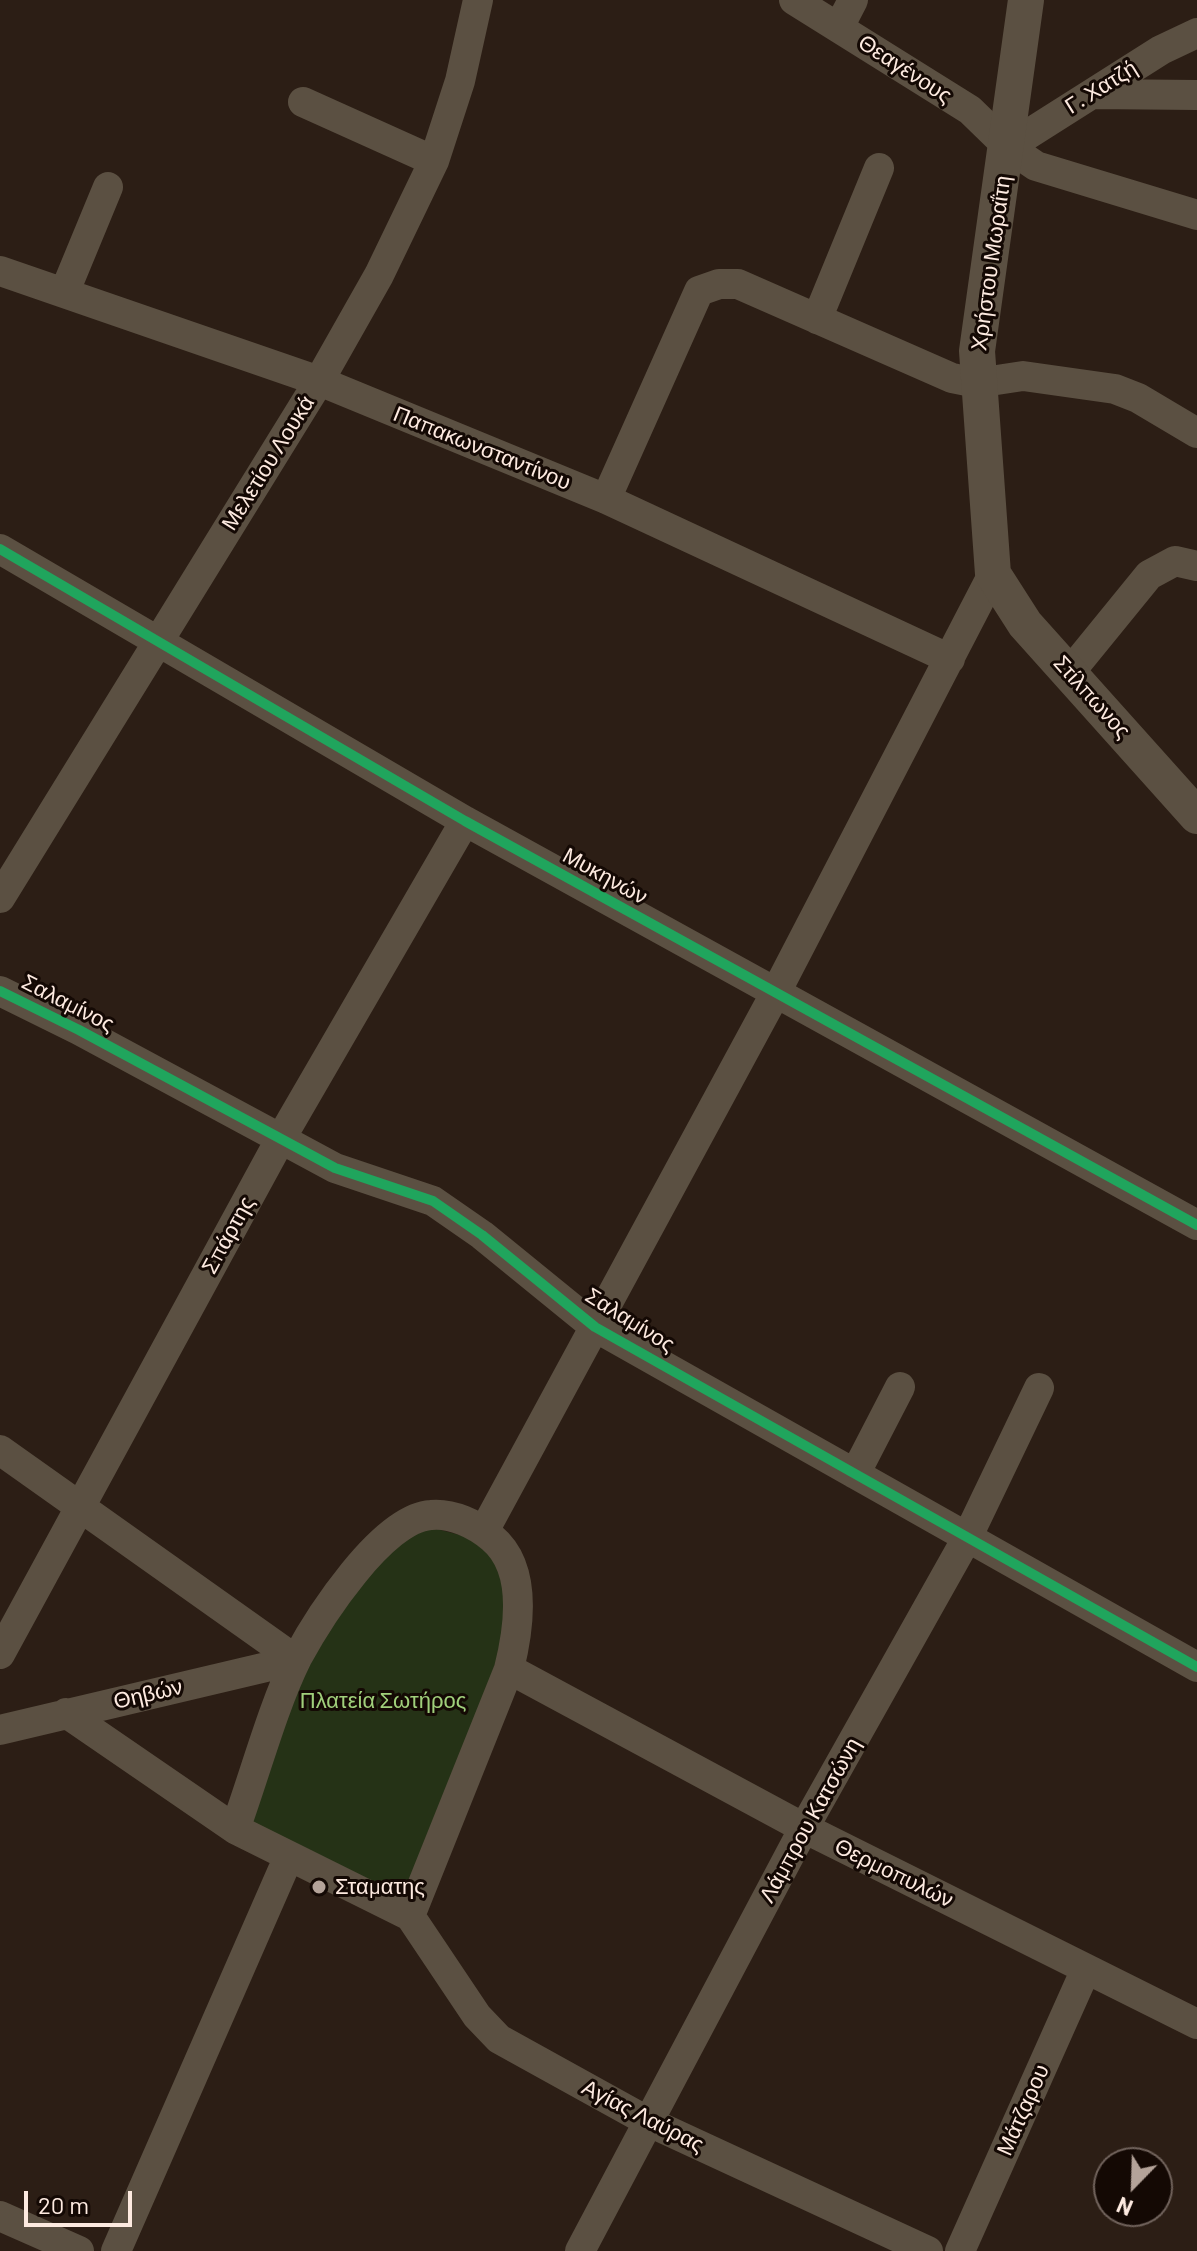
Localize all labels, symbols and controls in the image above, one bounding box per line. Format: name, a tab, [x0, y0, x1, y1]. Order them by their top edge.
street label: Θεαγένους	[853, 29, 957, 109]
street label: Γ. Χατζή	[1060, 55, 1142, 119]
street label: Χρήστου Μωραΐτη	[966, 174, 1016, 352]
street label: Μελετίου Λουκά	[216, 391, 320, 535]
street label: Παπακωνσταντίνου	[389, 400, 575, 496]
street label: Στίλπωνος	[1048, 650, 1136, 744]
street label: Μυκηνών	[558, 842, 652, 910]
street label: Σαλαμίνος	[17, 968, 119, 1038]
street label: Σπάρτης	[196, 1192, 260, 1278]
street label: Σαλαμίνος	[580, 1282, 680, 1358]
street label: Θηβών	[111, 1673, 185, 1715]
park label: Πλατεία Σωτήρος	[300, 1688, 466, 1714]
street label: Λάμπρου Κατσώνη	[754, 1733, 866, 1907]
street label: Θερμοπυλών	[830, 1833, 958, 1913]
place label: Σταματης	[335, 1874, 425, 1900]
marker: Σταματης	[310, 1878, 328, 1896]
street label: Μάτζαρου	[991, 2060, 1055, 2160]
street label: Αγίας Λαύρας	[578, 2074, 708, 2158]
north arrow	[1093, 2147, 1173, 2227]
scale bar	[28, 2175, 136, 2225]
text: 20 m	[38, 2190, 89, 2219]
text: N	[1113, 2192, 1136, 2222]

